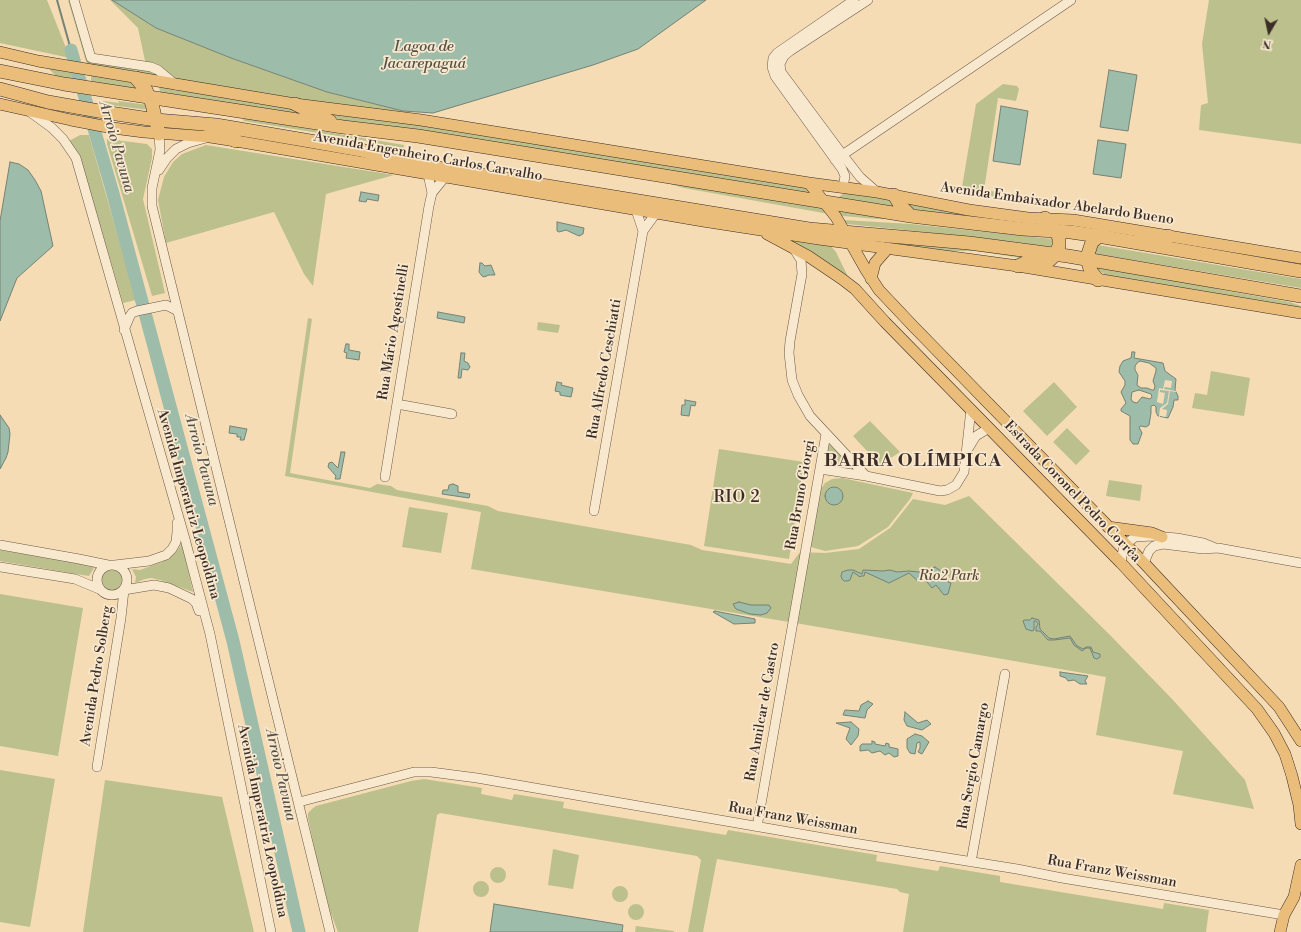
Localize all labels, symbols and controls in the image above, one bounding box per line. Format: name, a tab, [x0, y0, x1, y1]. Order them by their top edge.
north arrow	[1249, 12, 1289, 52]
text: N	[1262, 36, 1273, 51]
water label: Lagoa de Jacarepaguá	[382, 38, 466, 73]
water label: Arroio Pavuna	[94, 99, 138, 195]
street label: Avenida Engenheiro Carlos Carvalho	[312, 129, 544, 185]
street label: Avenida Embaixador Abelardo Bueno	[939, 179, 1175, 229]
street label: Rua Mário Agostinelli	[375, 263, 413, 401]
street label: Rua Alfredo Ceschiatti	[584, 297, 626, 441]
street label: Avenida Imperatriz Leopoldina	[153, 407, 223, 601]
water label: Arroio Pavuna	[180, 412, 222, 508]
street label: Estrada Coronel Pedro Corrêa	[1000, 418, 1144, 566]
street label: Rua Bruno Giorgi	[783, 439, 819, 551]
district label: BARRA OLÍMPICA	[824, 451, 1002, 473]
district label: RIO 2	[713, 488, 761, 508]
park label: Rio2 Park	[919, 569, 979, 585]
street label: Avenida Pedro Solberg	[78, 604, 116, 748]
street label: Rua Amilcar de Castro	[742, 641, 784, 783]
street label: Rua Sergio Camargo	[955, 701, 993, 831]
street label: Avenida Imperatriz Leopoldina	[233, 723, 291, 919]
water label: Arroio Pavuna	[261, 727, 299, 823]
street label: Rua Franz Weissman	[727, 799, 859, 839]
street label: Rua Franz Weissman	[1046, 852, 1178, 892]

